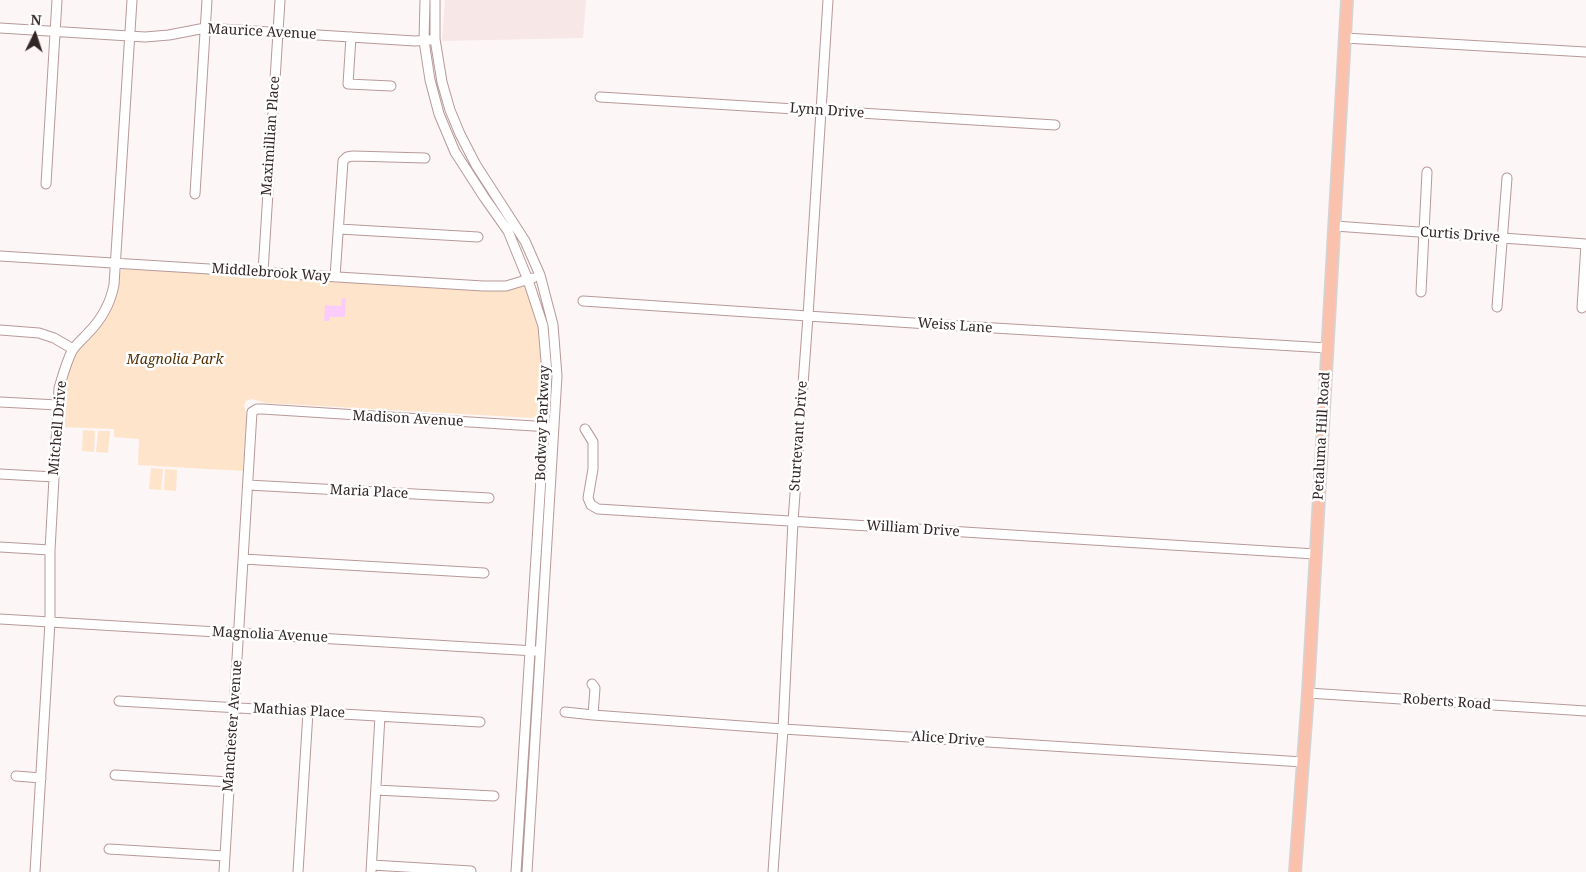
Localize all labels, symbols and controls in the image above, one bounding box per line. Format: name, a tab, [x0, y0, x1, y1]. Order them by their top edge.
north arrow	[10, 10, 60, 60]
text: N	[30, 10, 42, 29]
street label: Maurice Avenue	[207, 21, 317, 43]
street label: Maximillian Place	[258, 76, 284, 196]
street label: Lynn Drive	[789, 100, 865, 122]
street label: Curtis Drive	[1419, 224, 1501, 246]
street label: Middlebrook Way	[211, 260, 331, 286]
street label: Weiss Lane	[917, 315, 993, 337]
park label: Magnolia Park	[126, 352, 224, 368]
street label: Bodway Parkway	[533, 365, 553, 481]
street label: Petaluma Hill Road	[1310, 371, 1334, 501]
street label: Mitchell Drive	[45, 380, 71, 476]
street label: Sturtevant Drive	[787, 380, 811, 492]
street label: Madison Avenue	[352, 408, 464, 430]
street label: Maria Place	[329, 482, 409, 502]
street label: William Drive	[866, 517, 960, 541]
street label: Magnolia Avenue	[212, 624, 328, 646]
street label: Manchester Avenue	[220, 659, 246, 793]
street label: Roberts Road	[1402, 691, 1492, 713]
street label: Mathias Place	[253, 700, 345, 722]
street label: Alice Drive	[911, 728, 985, 750]

